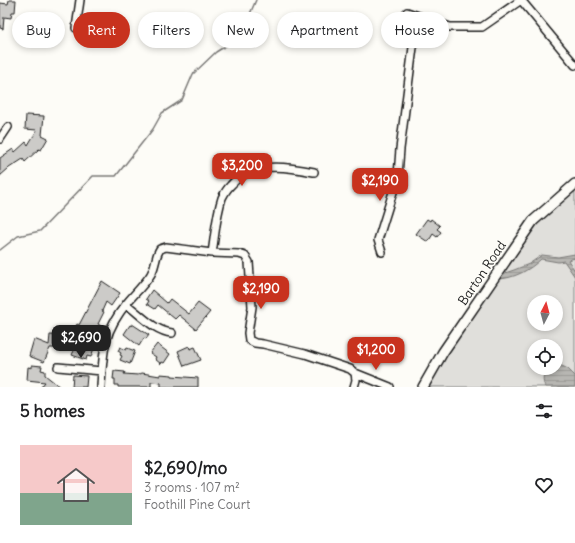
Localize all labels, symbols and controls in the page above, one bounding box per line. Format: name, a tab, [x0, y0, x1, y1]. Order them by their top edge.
chip: Buy	[12, 12, 65, 48]
chip: Rent	[73, 12, 130, 48]
chip: Filters	[138, 12, 204, 48]
chip: New	[212, 12, 269, 48]
chip: Apartment	[277, 12, 373, 48]
chip: House	[381, 12, 449, 48]
pin: $3,200	[209, 153, 275, 187]
text: $3,200	[221, 157, 263, 174]
pin: $2,190	[347, 168, 413, 202]
text: $2,190	[361, 172, 399, 189]
street label: Barton Road	[454, 237, 510, 308]
pin: $2,190	[228, 276, 294, 310]
text: $2,190	[242, 280, 280, 297]
north arrow	[527, 295, 563, 331]
map controls	[527, 295, 563, 375]
pin: $2,690	[48, 325, 114, 359]
text: $2,690	[61, 329, 101, 346]
pin: $1,200	[343, 337, 409, 371]
button: locate	[527, 339, 563, 375]
text: $1,200	[356, 341, 396, 358]
text: 5 homes	[20, 400, 85, 422]
icon: filters	[533, 400, 555, 422]
text: $2,690/mo	[144, 457, 227, 479]
icon: home	[52, 461, 100, 509]
icon: heart	[533, 474, 555, 496]
text: 3 rooms · 107 m²	[144, 479, 240, 496]
text: Foothill Pine Court	[144, 496, 250, 513]

